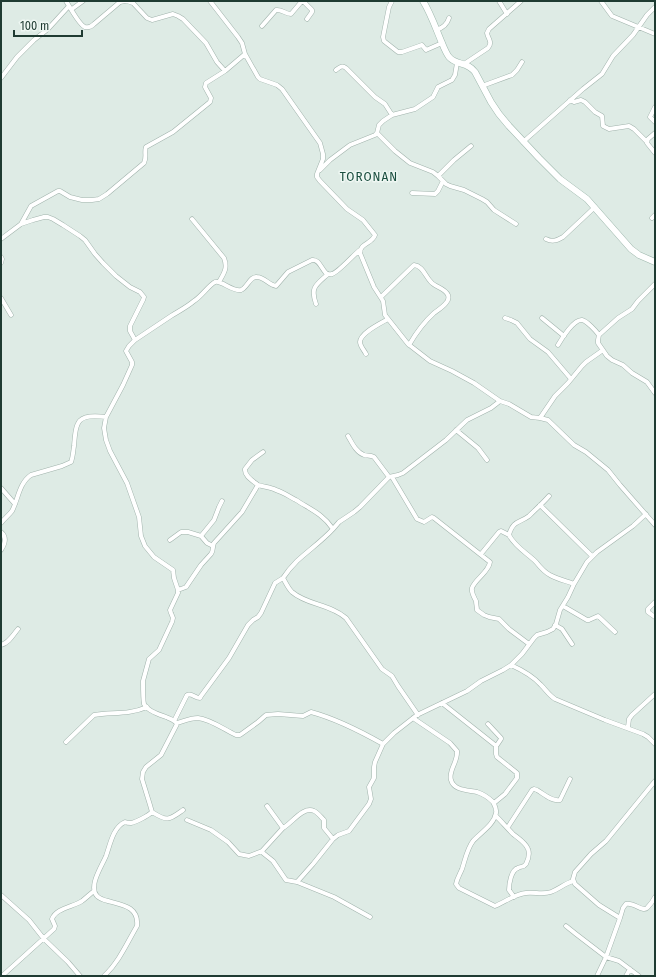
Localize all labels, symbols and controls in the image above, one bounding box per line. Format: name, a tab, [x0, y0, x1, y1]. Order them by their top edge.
scale bar	[14, 12, 82, 38]
text: 100 m	[20, 19, 49, 33]
district label: TORONAN	[340, 169, 398, 184]

